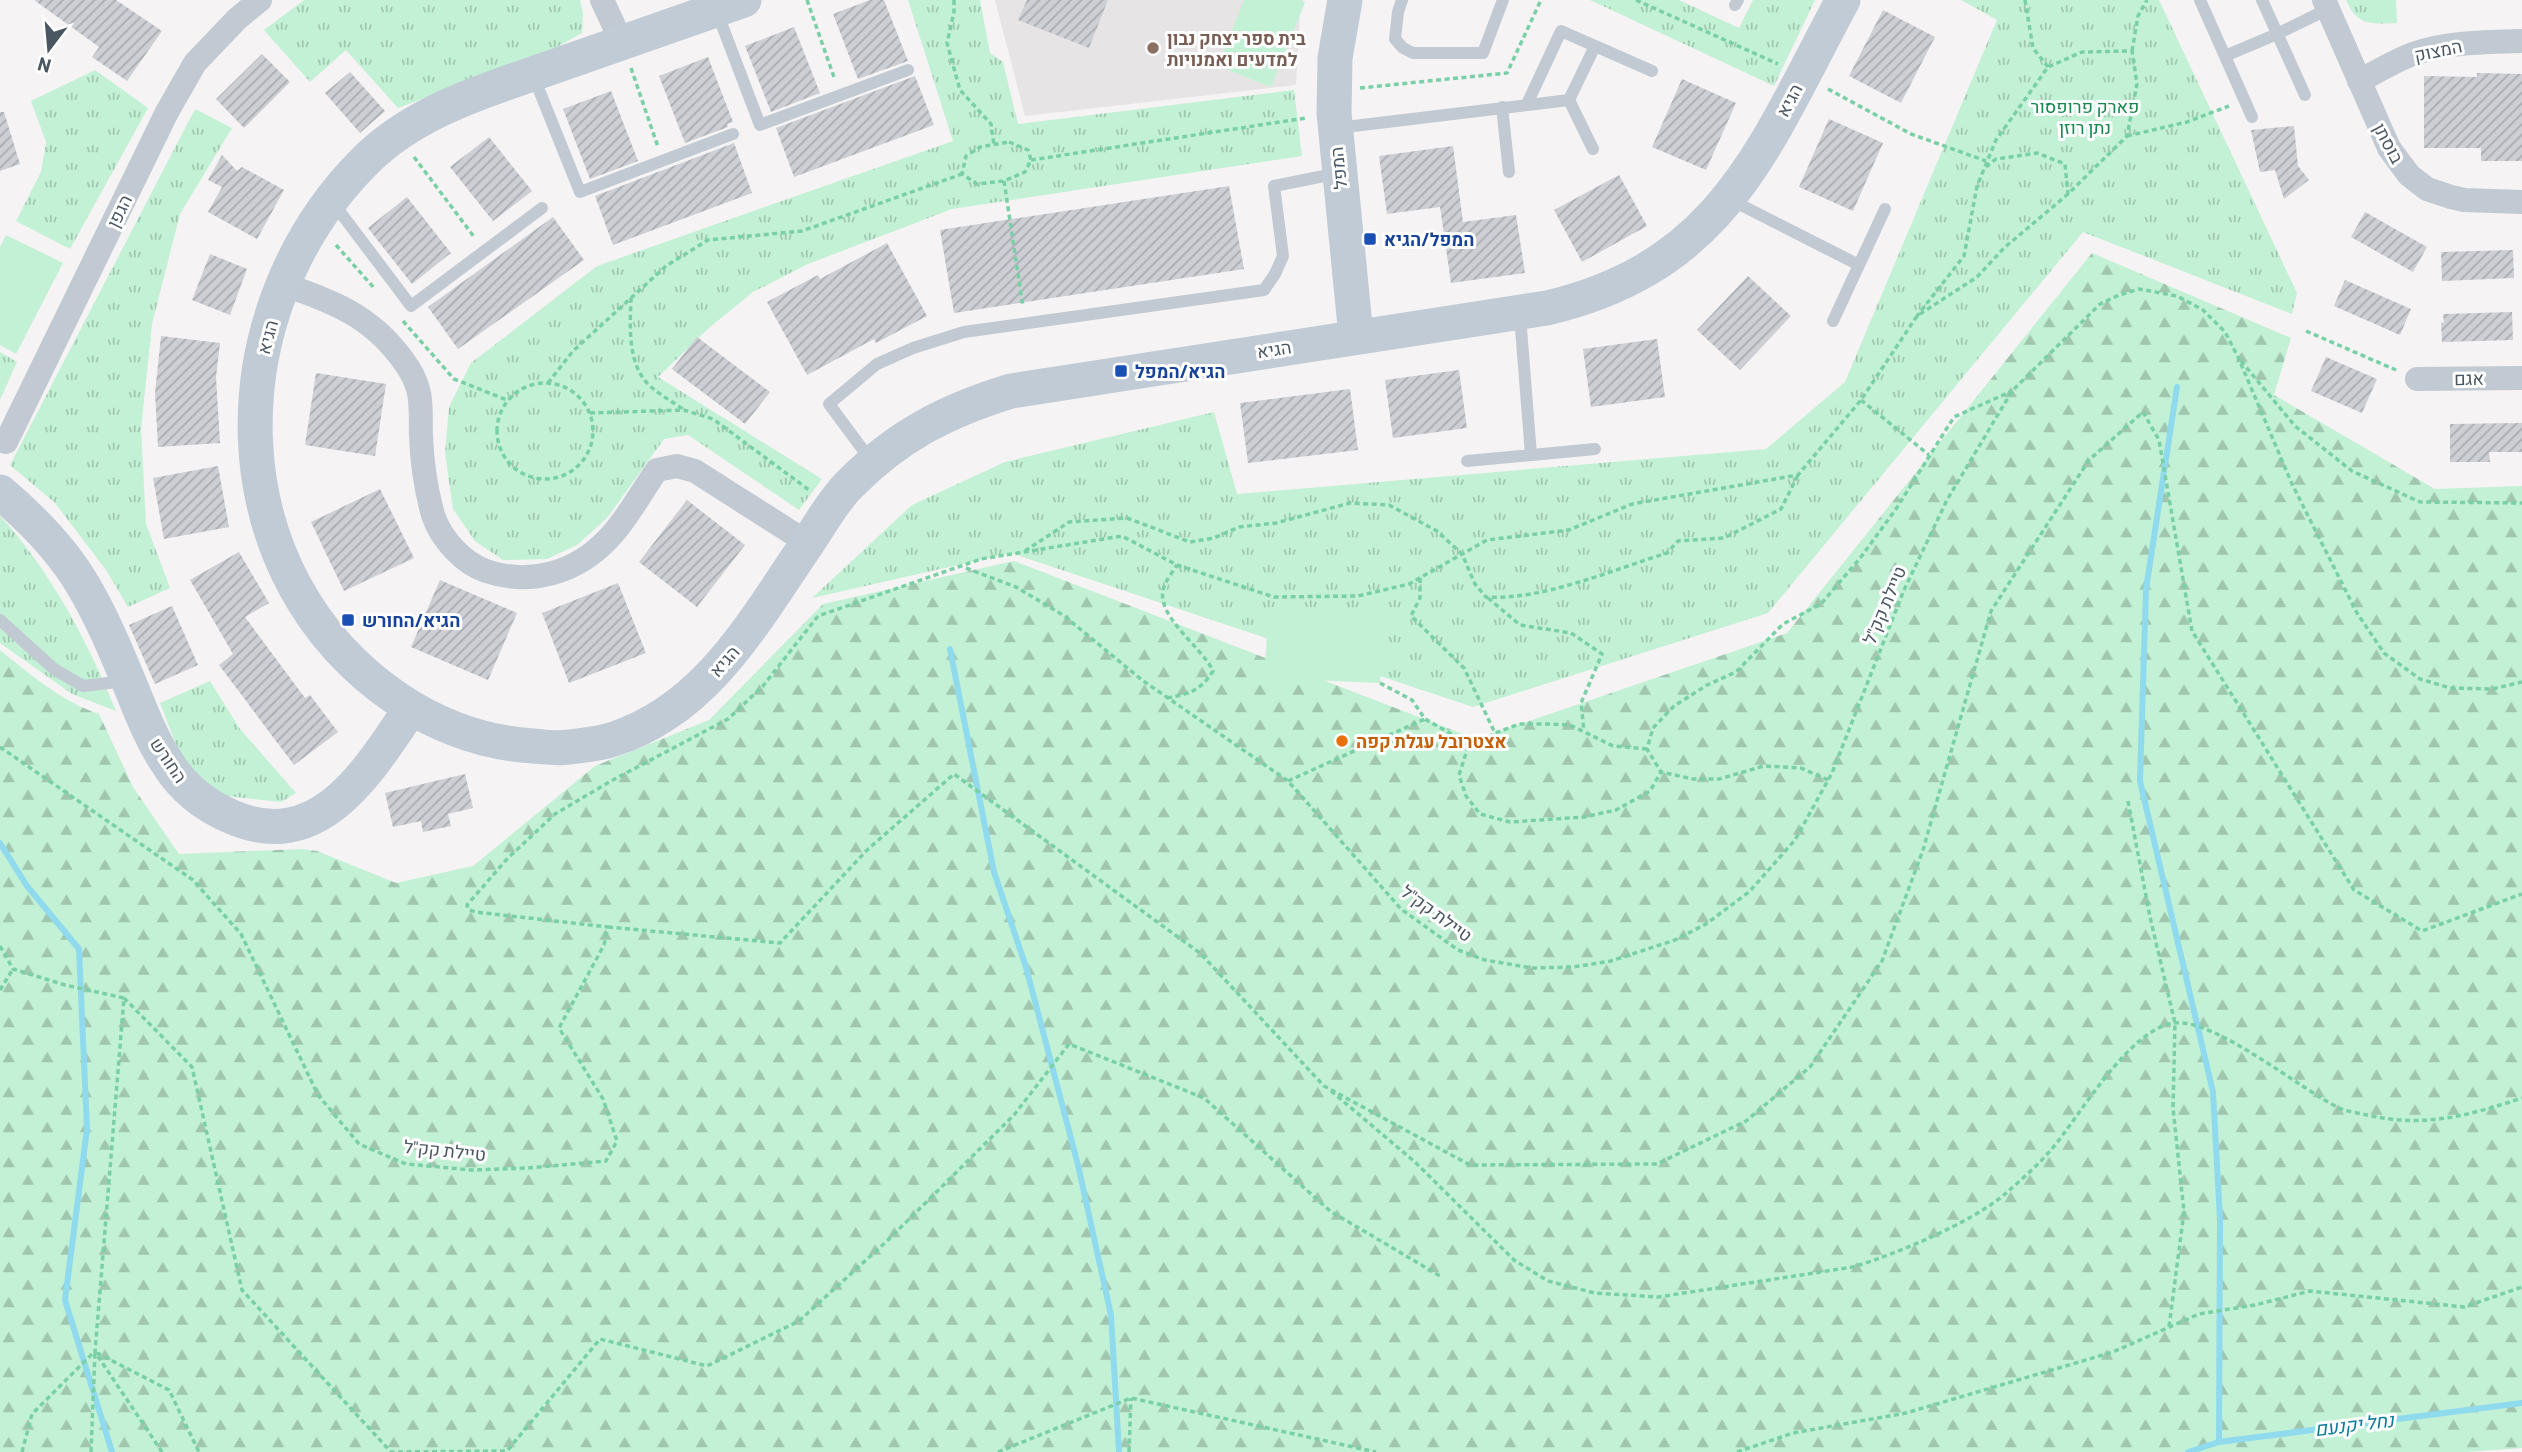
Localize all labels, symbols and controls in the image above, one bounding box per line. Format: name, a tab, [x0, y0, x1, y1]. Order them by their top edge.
north arrow	[14, 14, 84, 84]
place label: בית ספר יצחק נבון למדעים ואמנויות	[1167, 27, 1306, 70]
street label: המצוק	[2412, 34, 2464, 66]
marker: בית ספר יצחק נבון למדעים ואמנויות	[1145, 40, 1161, 56]
text: N	[35, 53, 53, 79]
street label: הגיא	[1771, 80, 1807, 120]
park label: פארק פרופסור נתן רוזן	[2031, 95, 2139, 138]
street label: בוסתן	[2369, 119, 2409, 167]
street label: המפל	[1325, 146, 1351, 190]
street label: הגפן	[102, 191, 136, 231]
place label: המפל/הגיא	[1384, 228, 1474, 250]
marker: המפל/הגיא	[1362, 231, 1378, 247]
street label: הגיא	[252, 317, 282, 357]
street label: הגיא	[1255, 335, 1293, 363]
place label: הגיא/המפל	[1135, 360, 1225, 382]
marker: הגיא/המפל	[1113, 363, 1129, 379]
street label: אגם	[2454, 367, 2484, 389]
street label: טיילת קק"ל	[1858, 563, 1910, 647]
place label: הגיא/החורש	[362, 609, 460, 631]
marker: הגיא/החורש	[340, 612, 356, 628]
street label: הגיא	[704, 641, 744, 681]
place label: אצטרובל עגלת קפה	[1356, 730, 1507, 752]
street label: החורש	[146, 733, 192, 787]
marker: אצטרובל עגלת קפה	[1334, 733, 1350, 749]
street label: טיילת קק"ל	[1397, 880, 1477, 946]
street label: טיילת קק"ל	[403, 1135, 487, 1165]
water label: נחל יקנעם	[2313, 1408, 2396, 1440]

